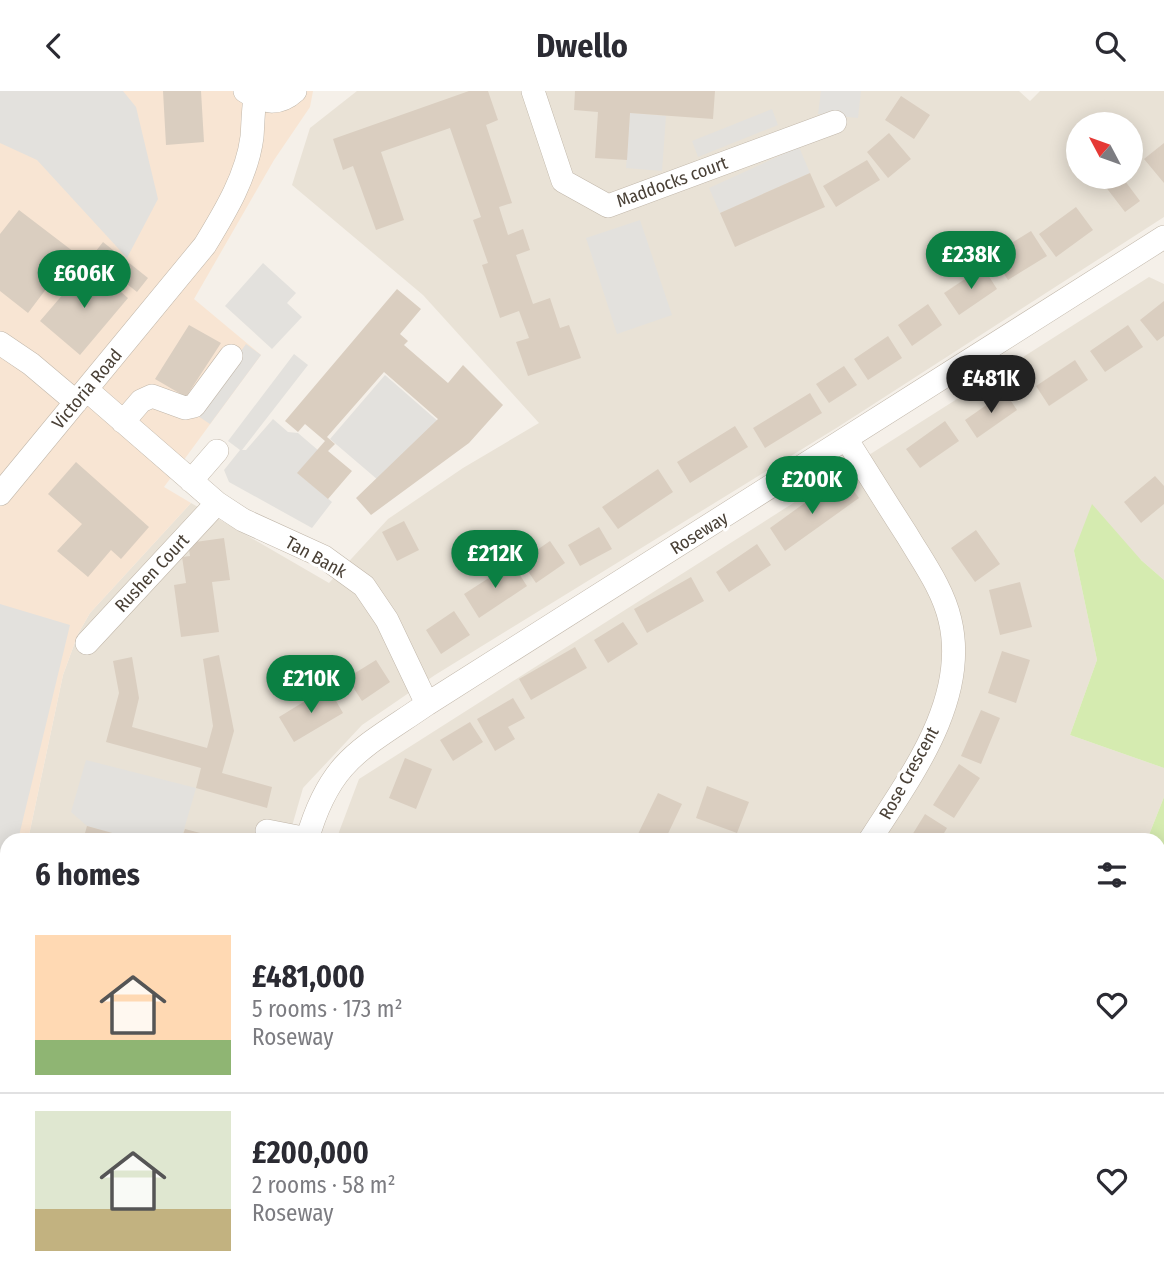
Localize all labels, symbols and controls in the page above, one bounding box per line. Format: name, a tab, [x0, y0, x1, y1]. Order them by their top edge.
icon: back	[35, 27, 73, 65]
text: Dwello	[536, 27, 628, 65]
icon: search	[1091, 27, 1129, 65]
north arrow	[1066, 112, 1143, 189]
map controls	[1066, 112, 1143, 189]
street label: Maddocks court	[613, 152, 731, 212]
pin: £238K	[922, 231, 1020, 291]
text: £238K	[942, 240, 1000, 268]
pin: £606K	[35, 251, 133, 310]
text: £606K	[54, 259, 114, 287]
street label: Victoria Road	[47, 345, 127, 433]
pin: £481K	[942, 355, 1040, 415]
text: £481K	[962, 364, 1020, 392]
pin: £200K	[763, 457, 861, 516]
text: £200K	[782, 465, 842, 493]
street label: Roseway	[666, 507, 732, 559]
street label: Rushen Court	[110, 529, 194, 617]
street label: Tan Bank	[282, 531, 351, 583]
pin: £212K	[446, 531, 544, 590]
text: £212K	[467, 539, 523, 567]
pin: £210K	[262, 655, 360, 715]
text: £210K	[282, 664, 340, 692]
street label: Rose Crescent	[874, 723, 944, 823]
icon: filters	[1093, 856, 1131, 894]
text: 6 homes	[35, 857, 140, 893]
text: £481,000	[252, 959, 365, 995]
icon: home	[91, 963, 175, 1047]
icon: heart	[1093, 986, 1131, 1024]
text: 5 rooms · 173 m²	[252, 995, 403, 1023]
text: Roseway	[252, 1023, 333, 1051]
text: £200,000	[252, 1135, 369, 1171]
icon: home	[91, 1139, 175, 1223]
icon: heart	[1093, 1162, 1131, 1200]
text: 2 rooms · 58 m²	[252, 1171, 396, 1199]
text: Roseway	[252, 1199, 333, 1227]

